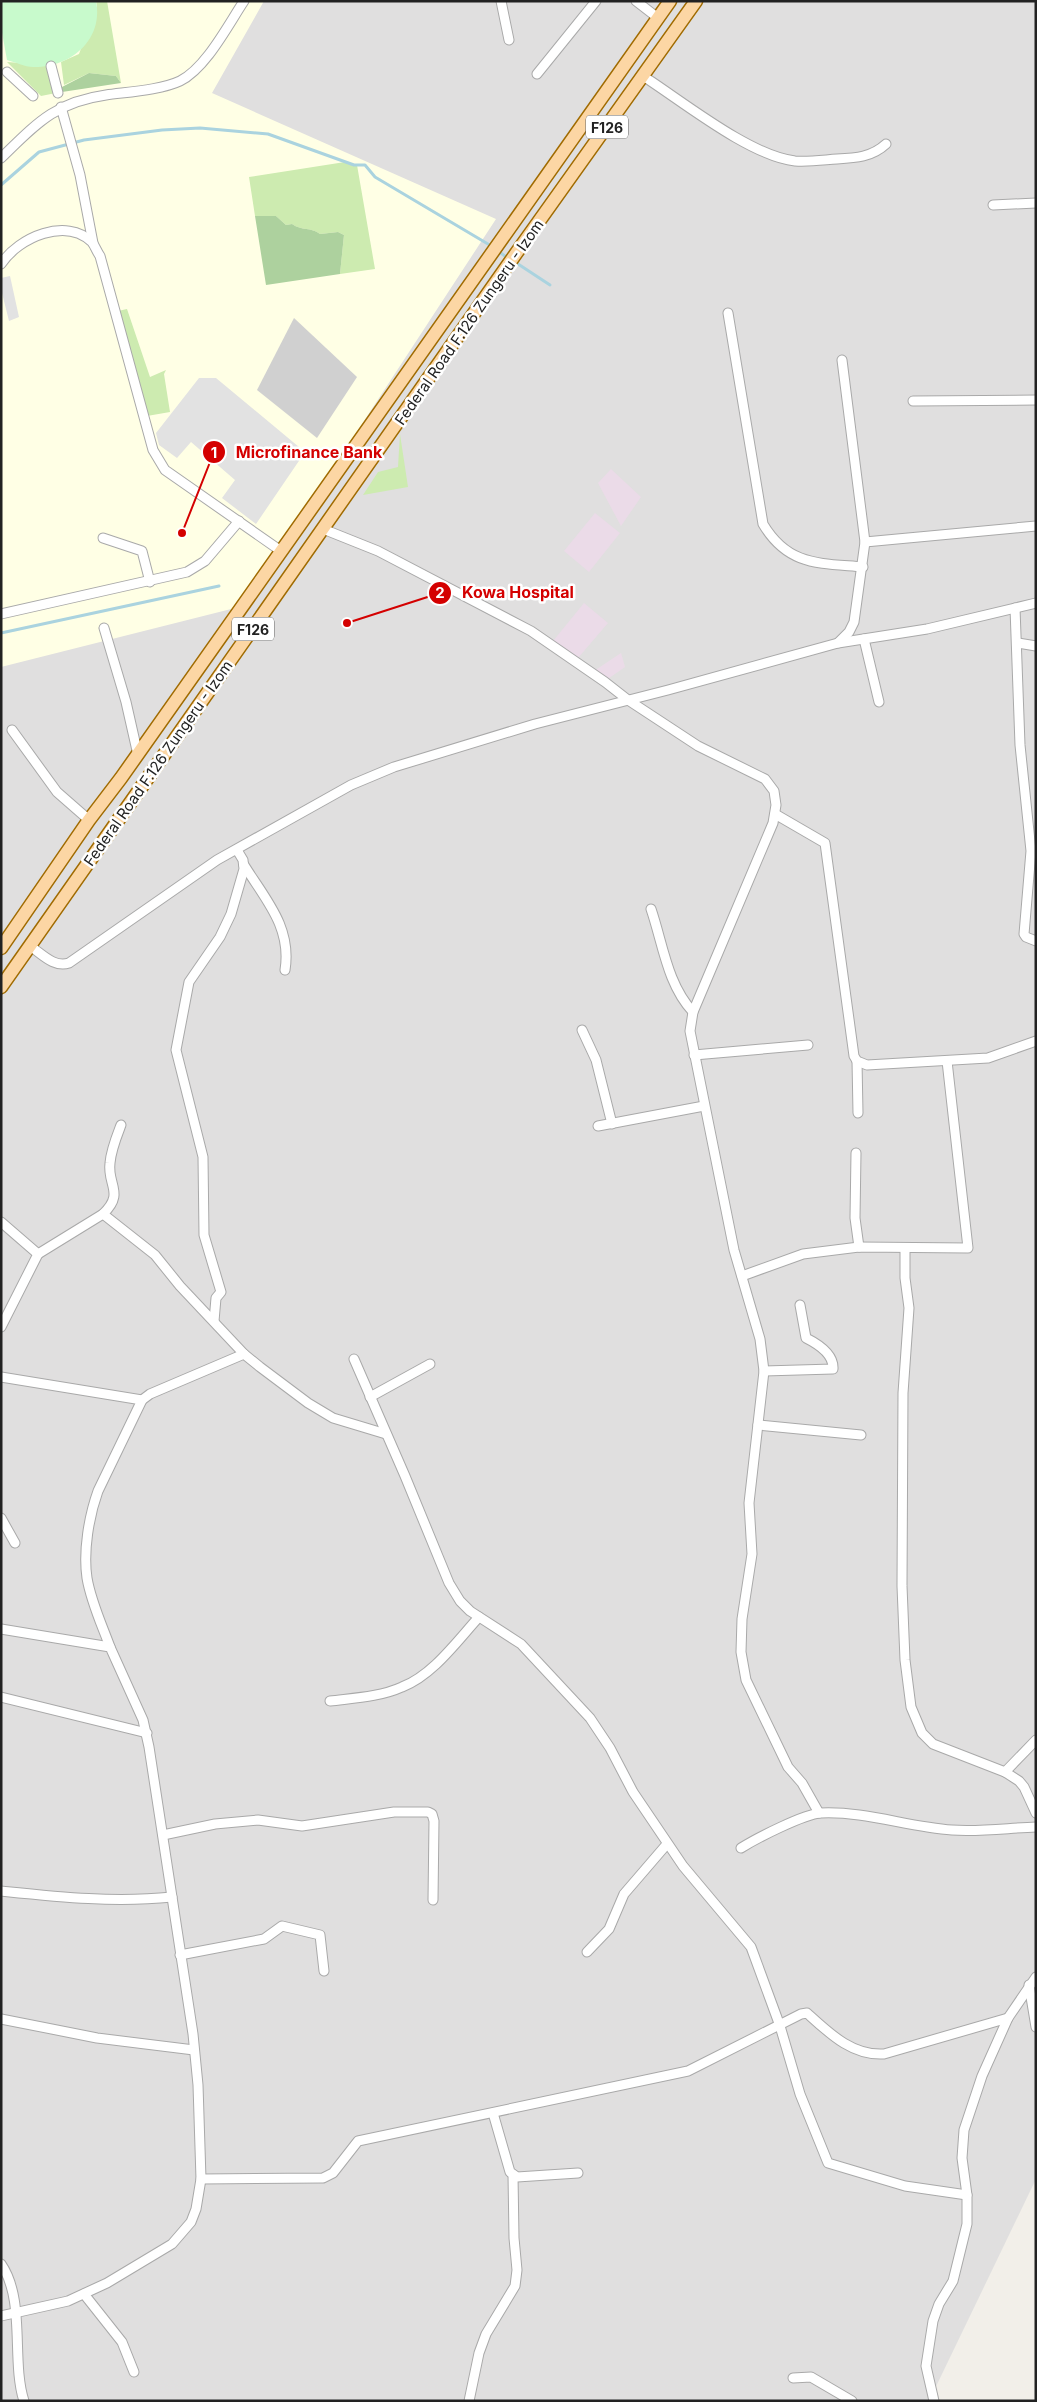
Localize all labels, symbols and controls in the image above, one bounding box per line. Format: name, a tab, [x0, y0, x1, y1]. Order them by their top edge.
road number: F126	[586, 115, 628, 138]
street label: Federal Road F.126 Zungeru - Izom	[390, 216, 548, 428]
callout: Microfinance Bank	[201, 437, 393, 468]
text: Microfinance Bank	[236, 442, 383, 462]
text: 1	[211, 443, 217, 462]
callout: Kowa Hospital	[427, 577, 584, 608]
text: Kowa Hospital	[462, 582, 574, 602]
text: 2	[435, 583, 445, 602]
road number: F126	[232, 618, 274, 640]
street label: Federal Road F.126 Zungeru - Izom	[79, 657, 237, 869]

